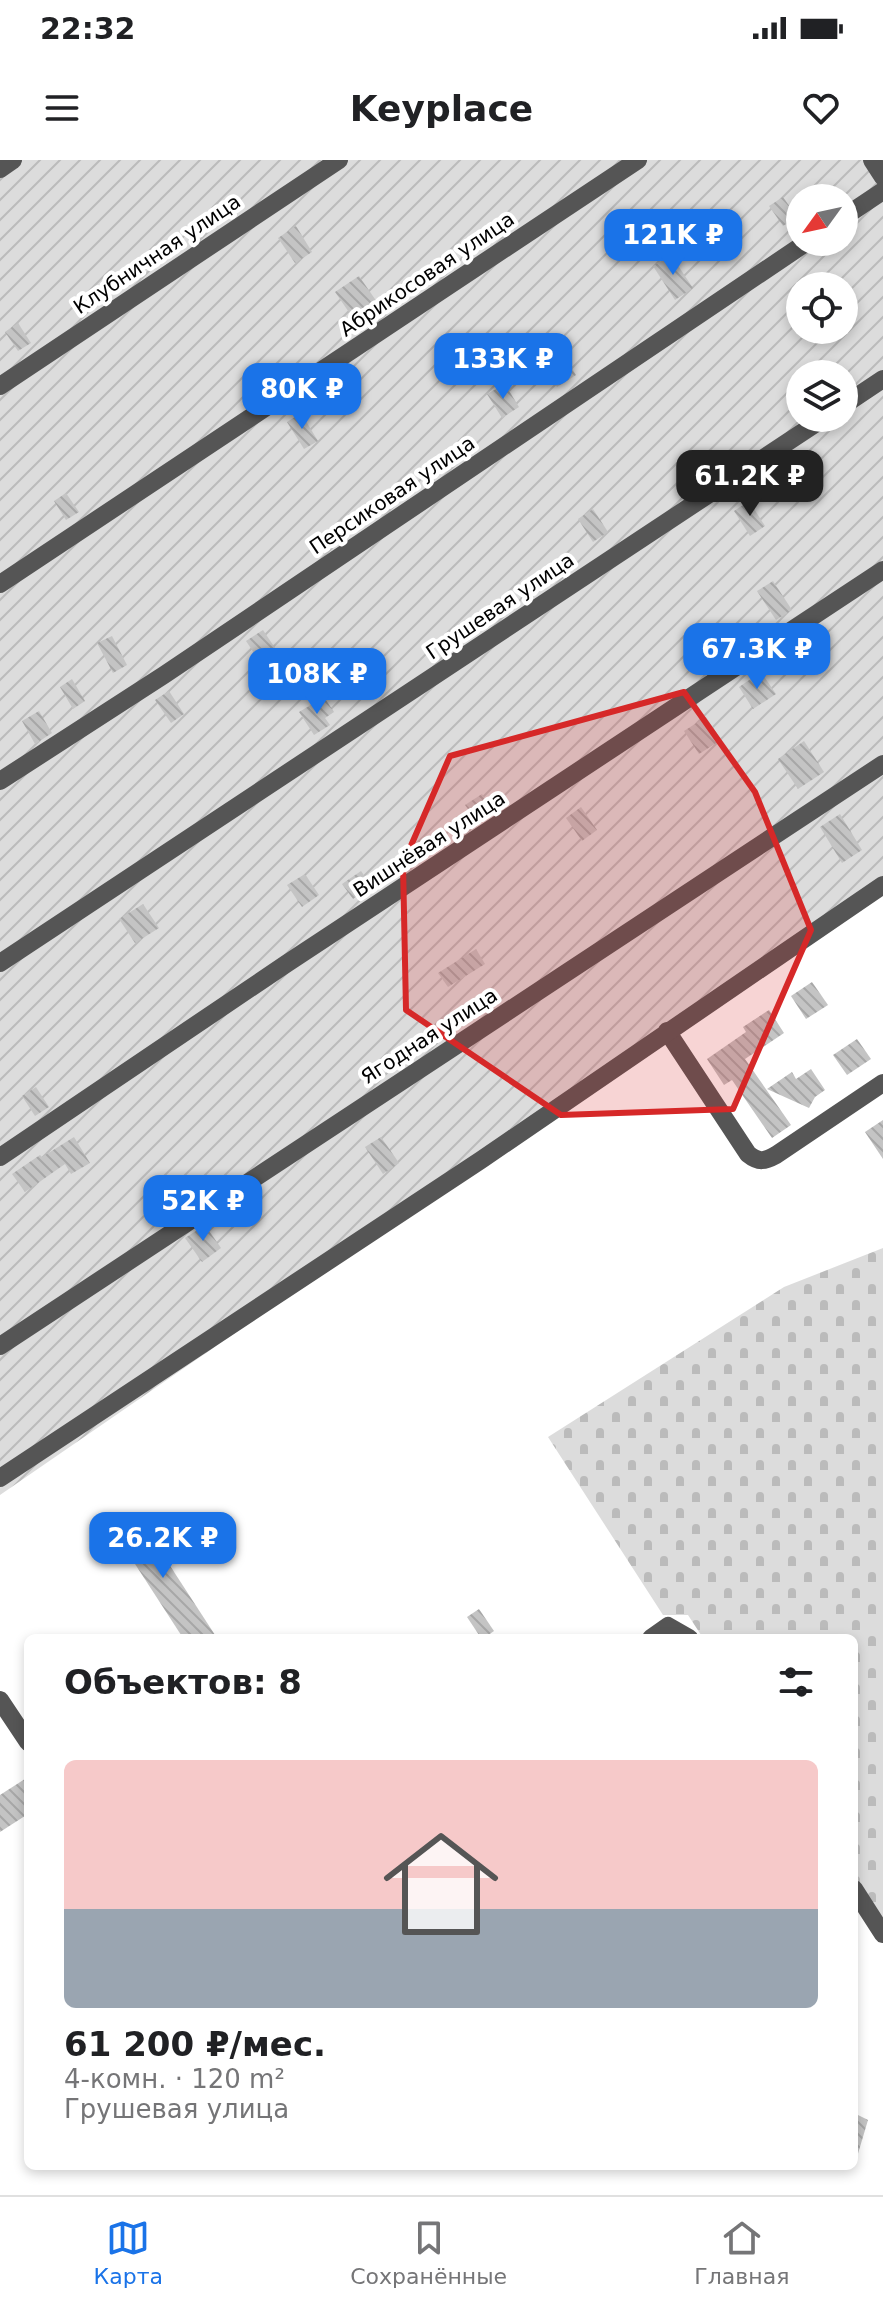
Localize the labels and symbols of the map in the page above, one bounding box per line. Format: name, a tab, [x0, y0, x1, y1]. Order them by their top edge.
north arrow	[786, 184, 858, 256]
street label: Клубничная улица	[69, 189, 245, 319]
street label: Абрикосовая улица	[335, 207, 519, 341]
pin: 121K ₽	[608, 209, 738, 277]
pin: 133K ₽	[438, 333, 568, 401]
pin: 80K ₽	[246, 363, 358, 431]
street label: Персиковая улица	[305, 431, 479, 559]
pin: 61.2K ₽	[676, 450, 824, 518]
street label: Грушевая улица	[421, 548, 579, 664]
pin: 67.3K ₽	[683, 623, 831, 691]
pin: 108K ₽	[252, 648, 382, 716]
street label: Вишнёвая улица	[349, 786, 509, 902]
street label: Ягодная улица	[356, 983, 502, 1089]
pin: 52K ₽	[147, 1175, 259, 1243]
pin: 26.2K ₽	[89, 1512, 237, 1580]

